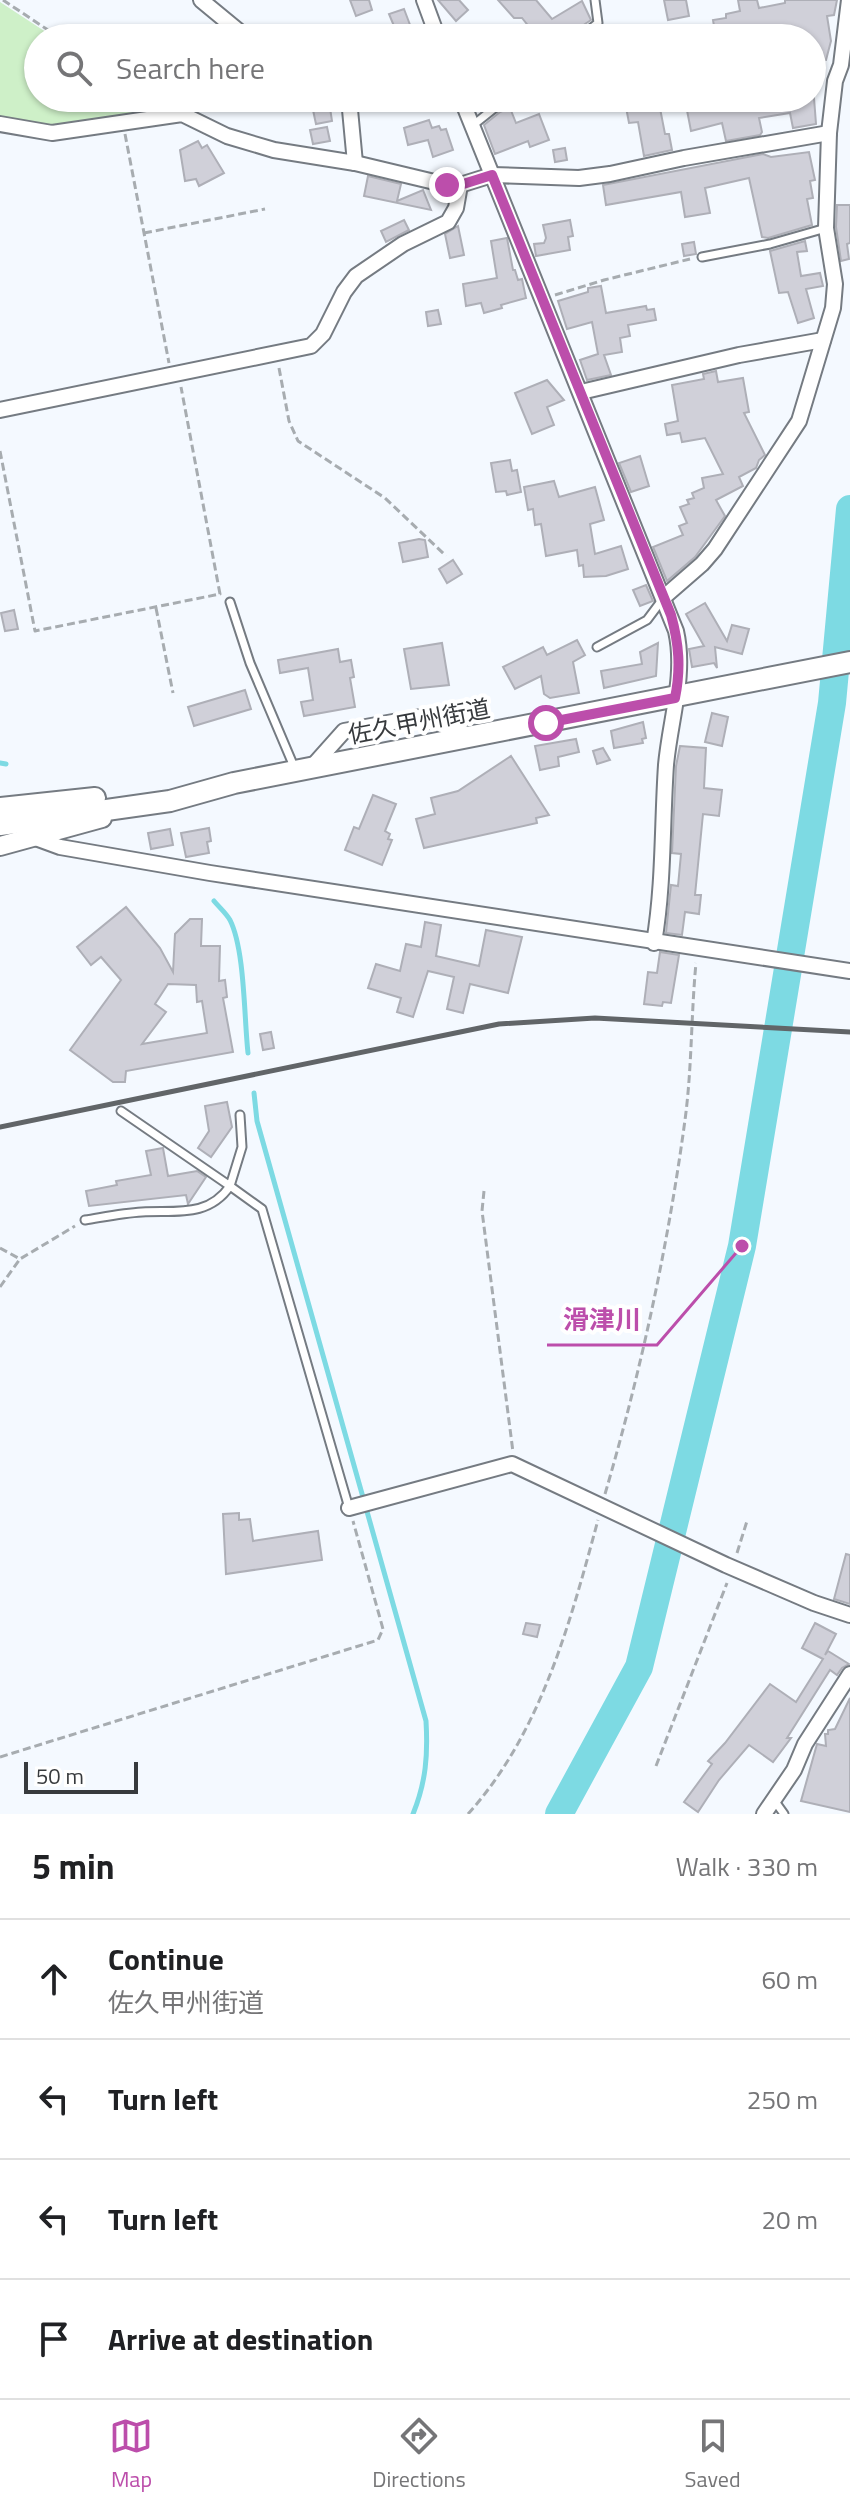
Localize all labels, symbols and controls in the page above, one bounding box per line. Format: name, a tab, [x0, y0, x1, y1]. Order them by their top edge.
search box	[24, 24, 826, 112]
text: Search here	[116, 45, 265, 91]
icon: search	[52, 46, 96, 90]
route end	[429, 167, 465, 203]
street label: 佐久甲州街道	[345, 690, 493, 752]
route start	[528, 705, 564, 741]
callout: 滑津川	[547, 1295, 657, 1345]
text: 滑津川	[563, 1300, 641, 1339]
scale bar	[24, 1758, 138, 1794]
text: 50 m	[36, 1759, 84, 1793]
text: 5 min	[32, 1840, 115, 1892]
text: Walk · 330 m	[676, 1847, 818, 1886]
text: Continue	[108, 1936, 224, 1982]
icon: ahead	[32, 1957, 76, 2001]
text: 60 m	[761, 1960, 818, 1999]
text: 佐久甲州街道	[108, 1983, 264, 2022]
text: Turn left	[108, 2076, 218, 2122]
icon: left	[32, 2077, 76, 2121]
text: 250 m	[747, 2080, 818, 2119]
text: Turn left	[108, 2196, 218, 2242]
icon: left	[32, 2197, 76, 2241]
text: 20 m	[761, 2200, 818, 2239]
text: Arrive at destination	[108, 2316, 373, 2362]
icon: arrive	[32, 2317, 76, 2361]
tab: Map	[109, 2414, 153, 2496]
tab: Directions	[372, 2414, 466, 2496]
tab: Saved	[685, 2414, 741, 2496]

